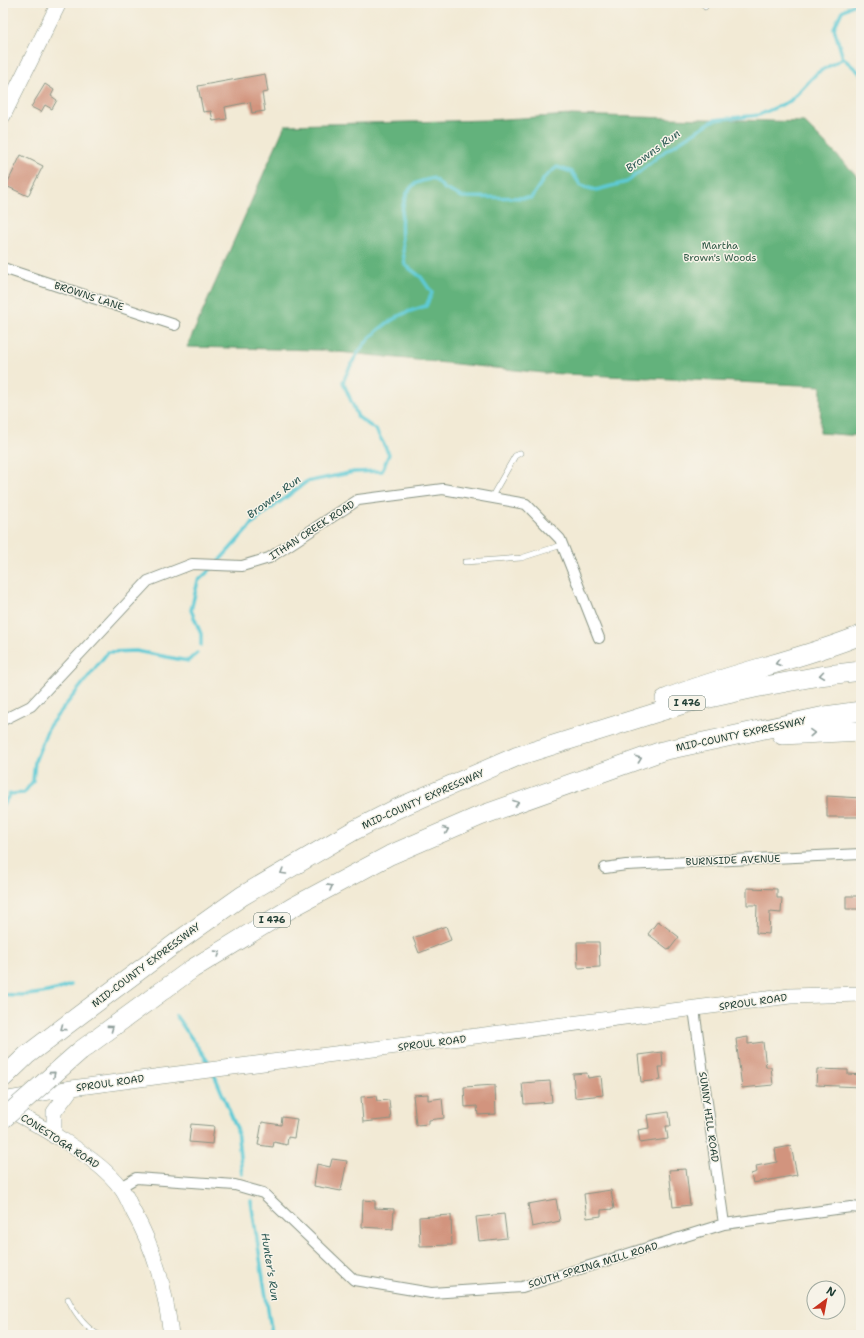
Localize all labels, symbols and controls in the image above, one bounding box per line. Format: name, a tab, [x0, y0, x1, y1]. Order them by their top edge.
water label: Browns Run	[623, 126, 683, 176]
park label: Martha Brown's Woods	[683, 239, 757, 264]
street label: BROWNS LANE	[53, 279, 125, 313]
water label: Browns Run	[244, 472, 304, 522]
street label: ITHAN CREEK ROAD	[267, 497, 358, 563]
one-way arrow	[775, 658, 781, 666]
one-way arrow	[819, 670, 825, 679]
road number: I 476	[669, 696, 705, 710]
street label: MID-COUNTY EXPRESSWAY	[675, 714, 807, 754]
one-way arrow	[809, 729, 815, 738]
one-way arrow	[635, 755, 642, 764]
street label: MID-COUNTY EXPRESSWAY	[360, 766, 486, 832]
one-way arrow	[513, 799, 520, 807]
one-way arrow	[442, 827, 450, 835]
street label: BURNSIDE AVENUE	[685, 852, 781, 868]
one-way arrow	[280, 867, 287, 874]
one-way arrow	[325, 884, 333, 892]
road number: I 476	[254, 913, 290, 927]
street label: MID-COUNTY EXPRESSWAY	[89, 920, 203, 1010]
one-way arrow	[214, 950, 221, 958]
street label: SPROUL ROAD	[718, 991, 788, 1013]
one-way arrow	[60, 1023, 67, 1030]
one-way arrow	[107, 1026, 114, 1033]
street label: SPROUL ROAD	[397, 1032, 467, 1054]
street label: SUNNY HILL ROAD	[696, 1071, 722, 1163]
one-way arrow	[48, 1072, 56, 1079]
street label: SPROUL ROAD	[75, 1072, 145, 1094]
street label: CONESTOGA ROAD	[18, 1111, 102, 1171]
water label: Hunter's Run	[257, 1232, 283, 1302]
street label: SOUTH SPRING MILL ROAD	[527, 1239, 660, 1291]
north arrow	[806, 1280, 846, 1320]
text: N	[823, 1283, 839, 1301]

